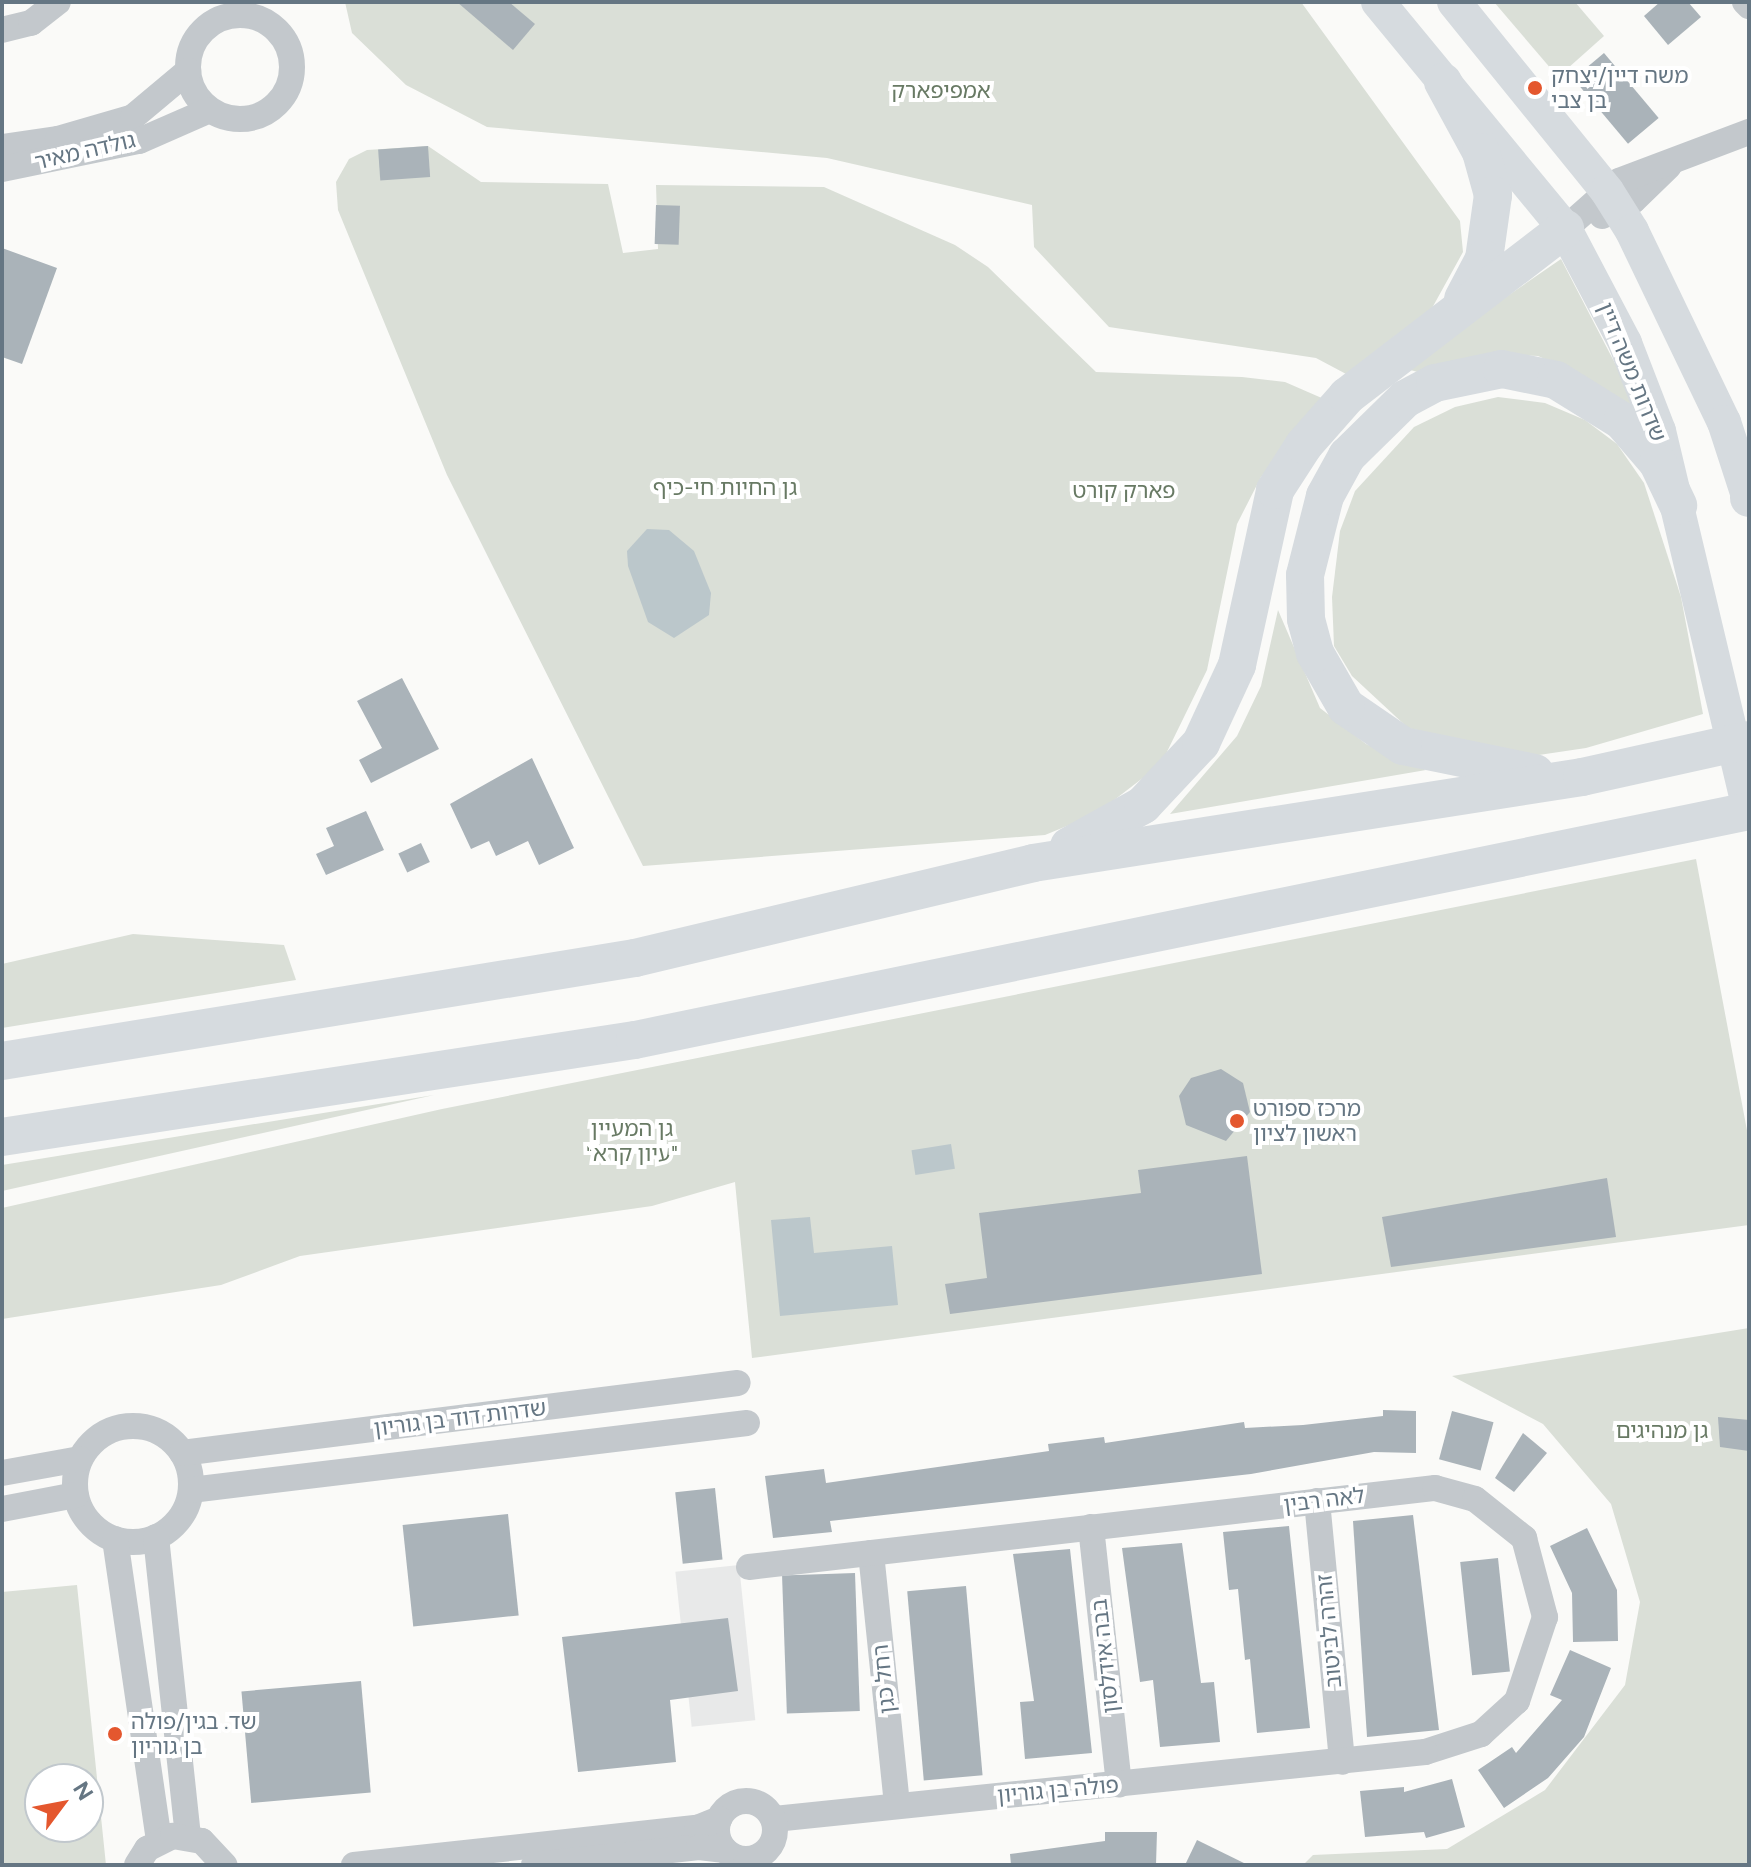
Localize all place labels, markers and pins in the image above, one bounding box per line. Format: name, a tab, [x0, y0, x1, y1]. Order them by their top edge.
place label: משה דיין/יצחק בן צבי	[1551, 62, 1689, 114]
marker: משה דיין/יצחק בן צבי	[1526, 79, 1544, 97]
place label: מרכז ספורט ראשון לציון	[1253, 1095, 1361, 1146]
marker: מרכז ספורט ראשון לציון	[1228, 1112, 1246, 1130]
place label: שד. בגין/פולה בן גוריון	[131, 1708, 256, 1760]
marker: שד. בגין/פולה בן גוריון	[106, 1725, 124, 1743]

